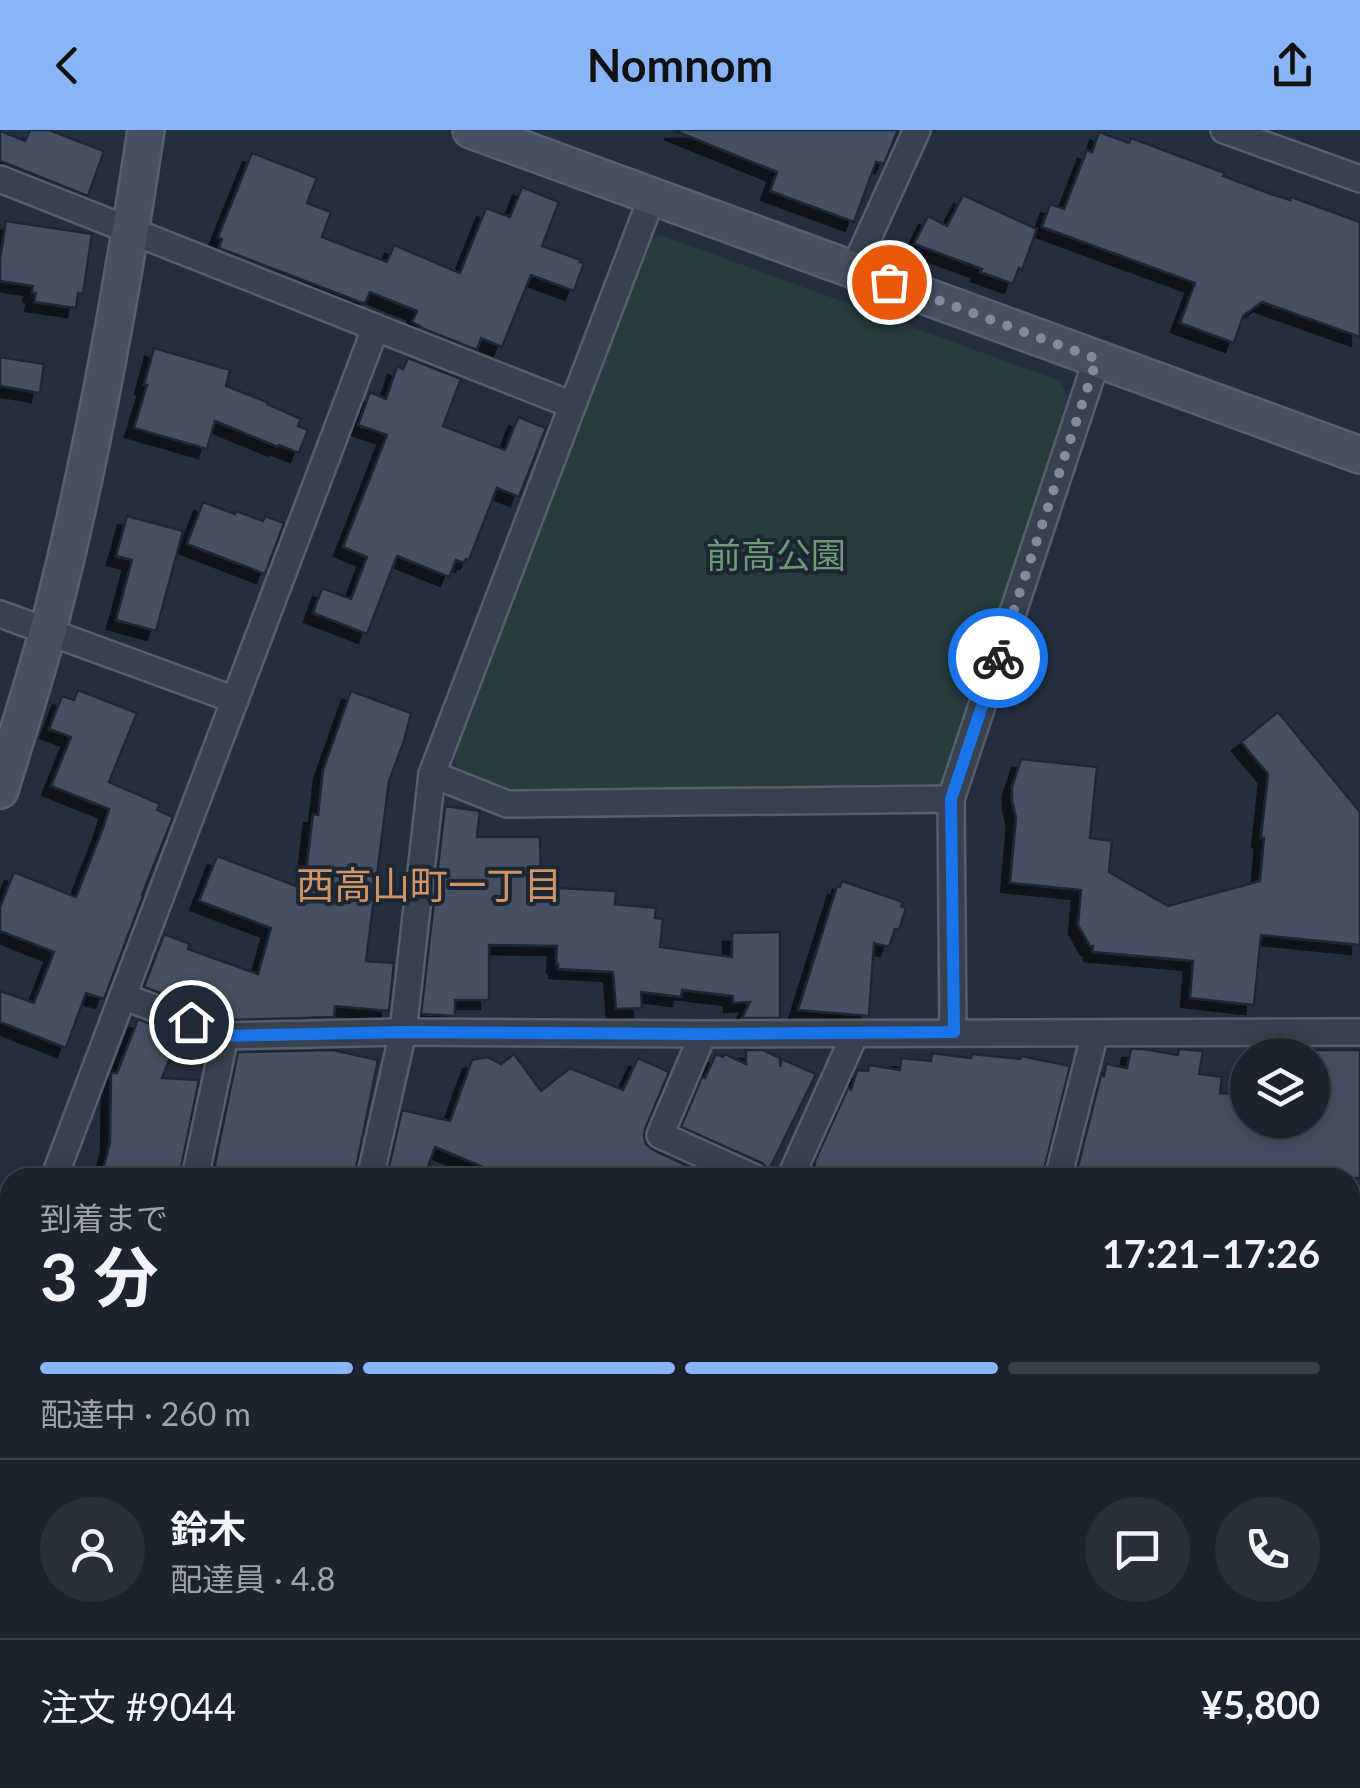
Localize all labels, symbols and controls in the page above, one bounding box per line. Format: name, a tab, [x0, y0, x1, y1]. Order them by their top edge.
icon: back	[40, 38, 95, 93]
text: Nomnom	[587, 38, 773, 92]
icon: share	[1265, 38, 1320, 93]
pin	[847, 240, 932, 325]
icon: bag	[862, 255, 917, 310]
park label: 前高公園	[706, 533, 846, 575]
courier	[948, 608, 1048, 708]
icon: bike	[971, 631, 1026, 686]
district label: 西高山町一丁目	[296, 861, 562, 907]
pin	[149, 980, 234, 1065]
icon: home	[164, 995, 219, 1050]
map controls	[1230, 1038, 1330, 1138]
button: layers	[1230, 1038, 1330, 1138]
text: 到着まで	[40, 1198, 168, 1237]
text: 17:21–17:26	[1102, 1230, 1320, 1276]
text: 3 分	[40, 1237, 159, 1315]
text: 配達中 · 260 m	[40, 1394, 251, 1433]
button: person	[40, 1497, 145, 1602]
button: chat	[1085, 1497, 1190, 1602]
button: phone	[1215, 1497, 1320, 1602]
text: 鈴木	[170, 1505, 246, 1551]
text: 配達員 · 4.8	[170, 1559, 335, 1598]
text: ¥5,800	[1201, 1681, 1320, 1727]
text: 注文 #9044	[40, 1683, 236, 1729]

